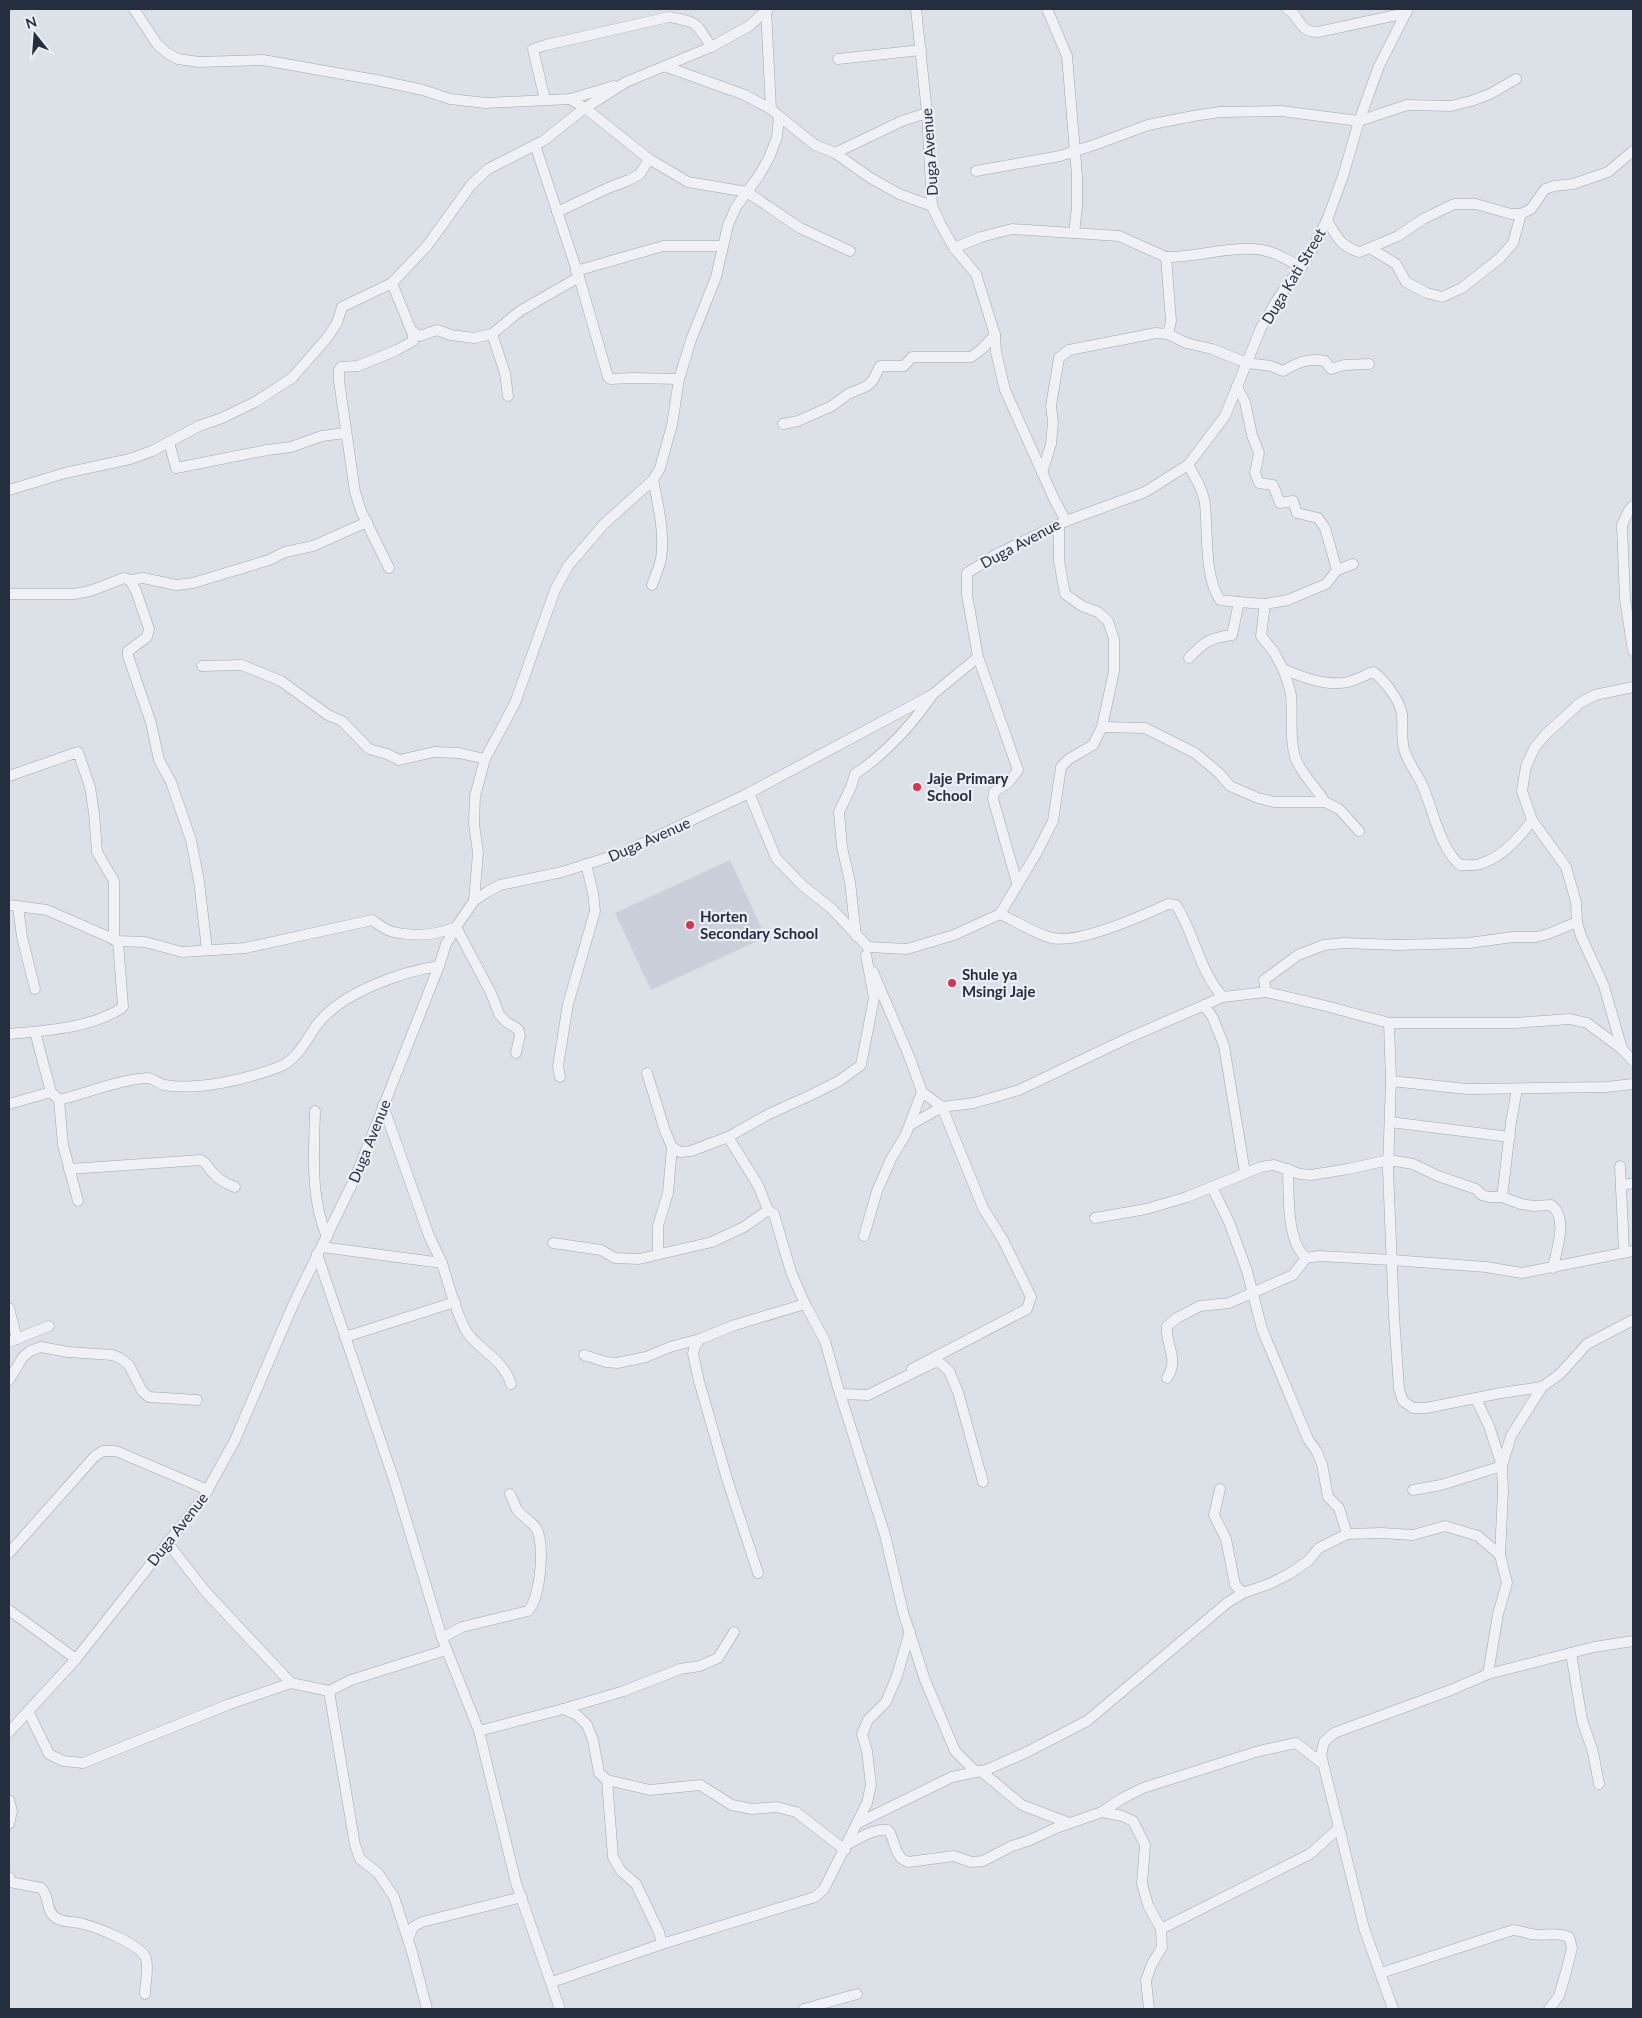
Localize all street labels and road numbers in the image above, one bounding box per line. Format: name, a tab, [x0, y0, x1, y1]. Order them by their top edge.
street label: Duga Avenue	[917, 107, 941, 196]
street label: Duga Kati Street	[1257, 224, 1329, 327]
street label: Duga Avenue	[977, 514, 1063, 572]
street label: Duga Avenue	[605, 813, 693, 865]
street label: Duga Avenue	[344, 1097, 394, 1185]
street label: Duga Avenue	[143, 1489, 211, 1569]

